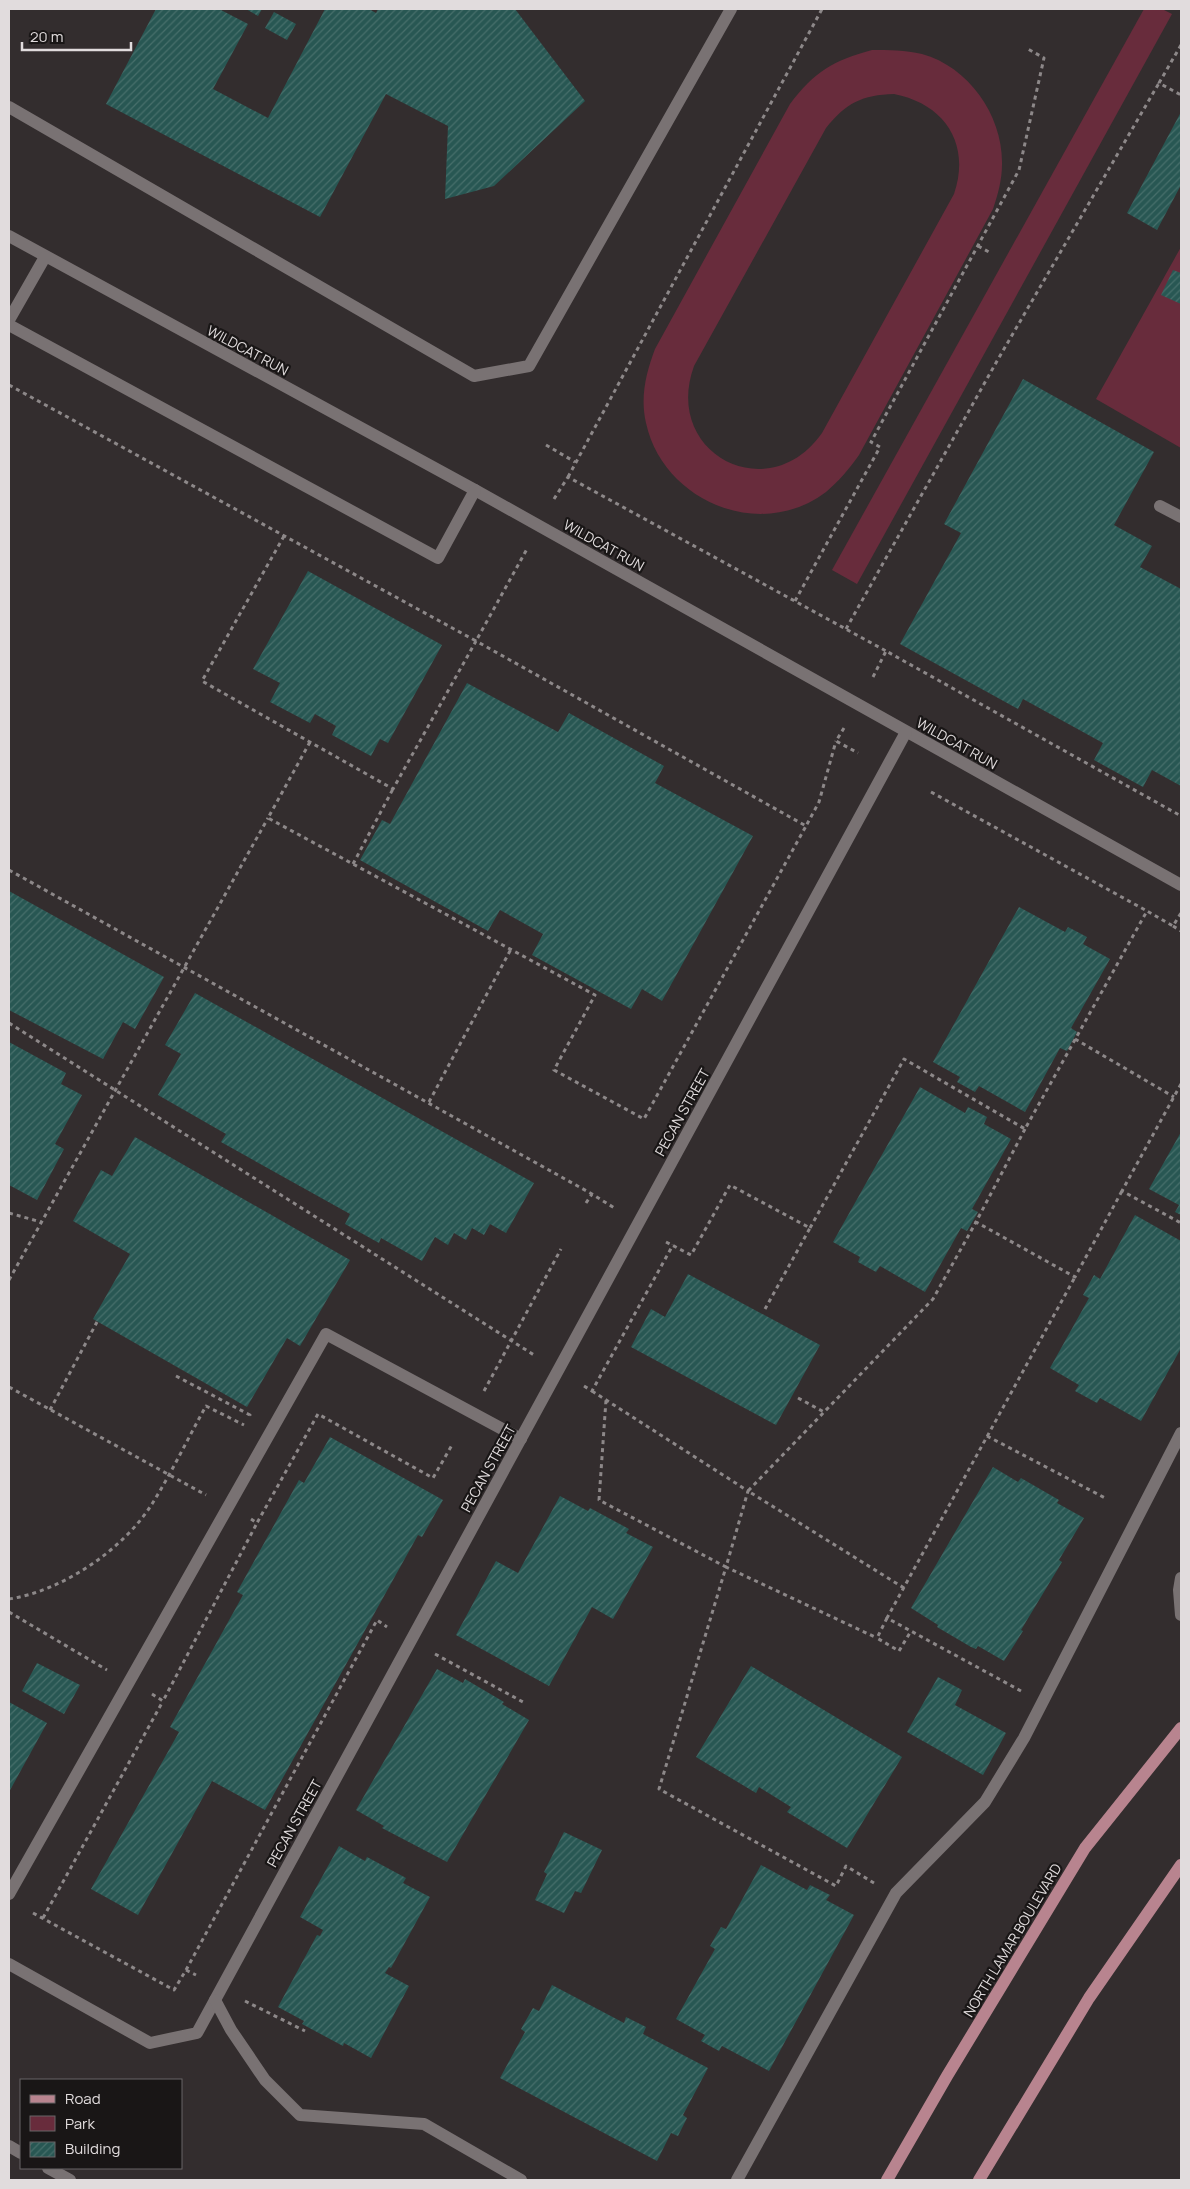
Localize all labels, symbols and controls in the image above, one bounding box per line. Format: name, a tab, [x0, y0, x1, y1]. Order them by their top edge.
scale bar	[22, 20, 131, 52]
text: 20 m	[30, 26, 63, 47]
street label: WILDCAT RUN	[204, 321, 292, 379]
street label: WILDCAT RUN	[560, 515, 648, 575]
street label: WILDCAT RUN	[913, 713, 1001, 773]
street label: PECAN STREET	[650, 1064, 714, 1159]
street label: PECAN STREET	[456, 1420, 520, 1515]
street label: PECAN STREET	[262, 1775, 326, 1870]
street label: NORTH LAMAR BOULEVARD	[959, 1860, 1065, 2020]
legend	[20, 2079, 182, 2169]
text: Road	[65, 2088, 101, 2109]
text: Park	[65, 2113, 95, 2134]
text: Building	[65, 2138, 120, 2159]

